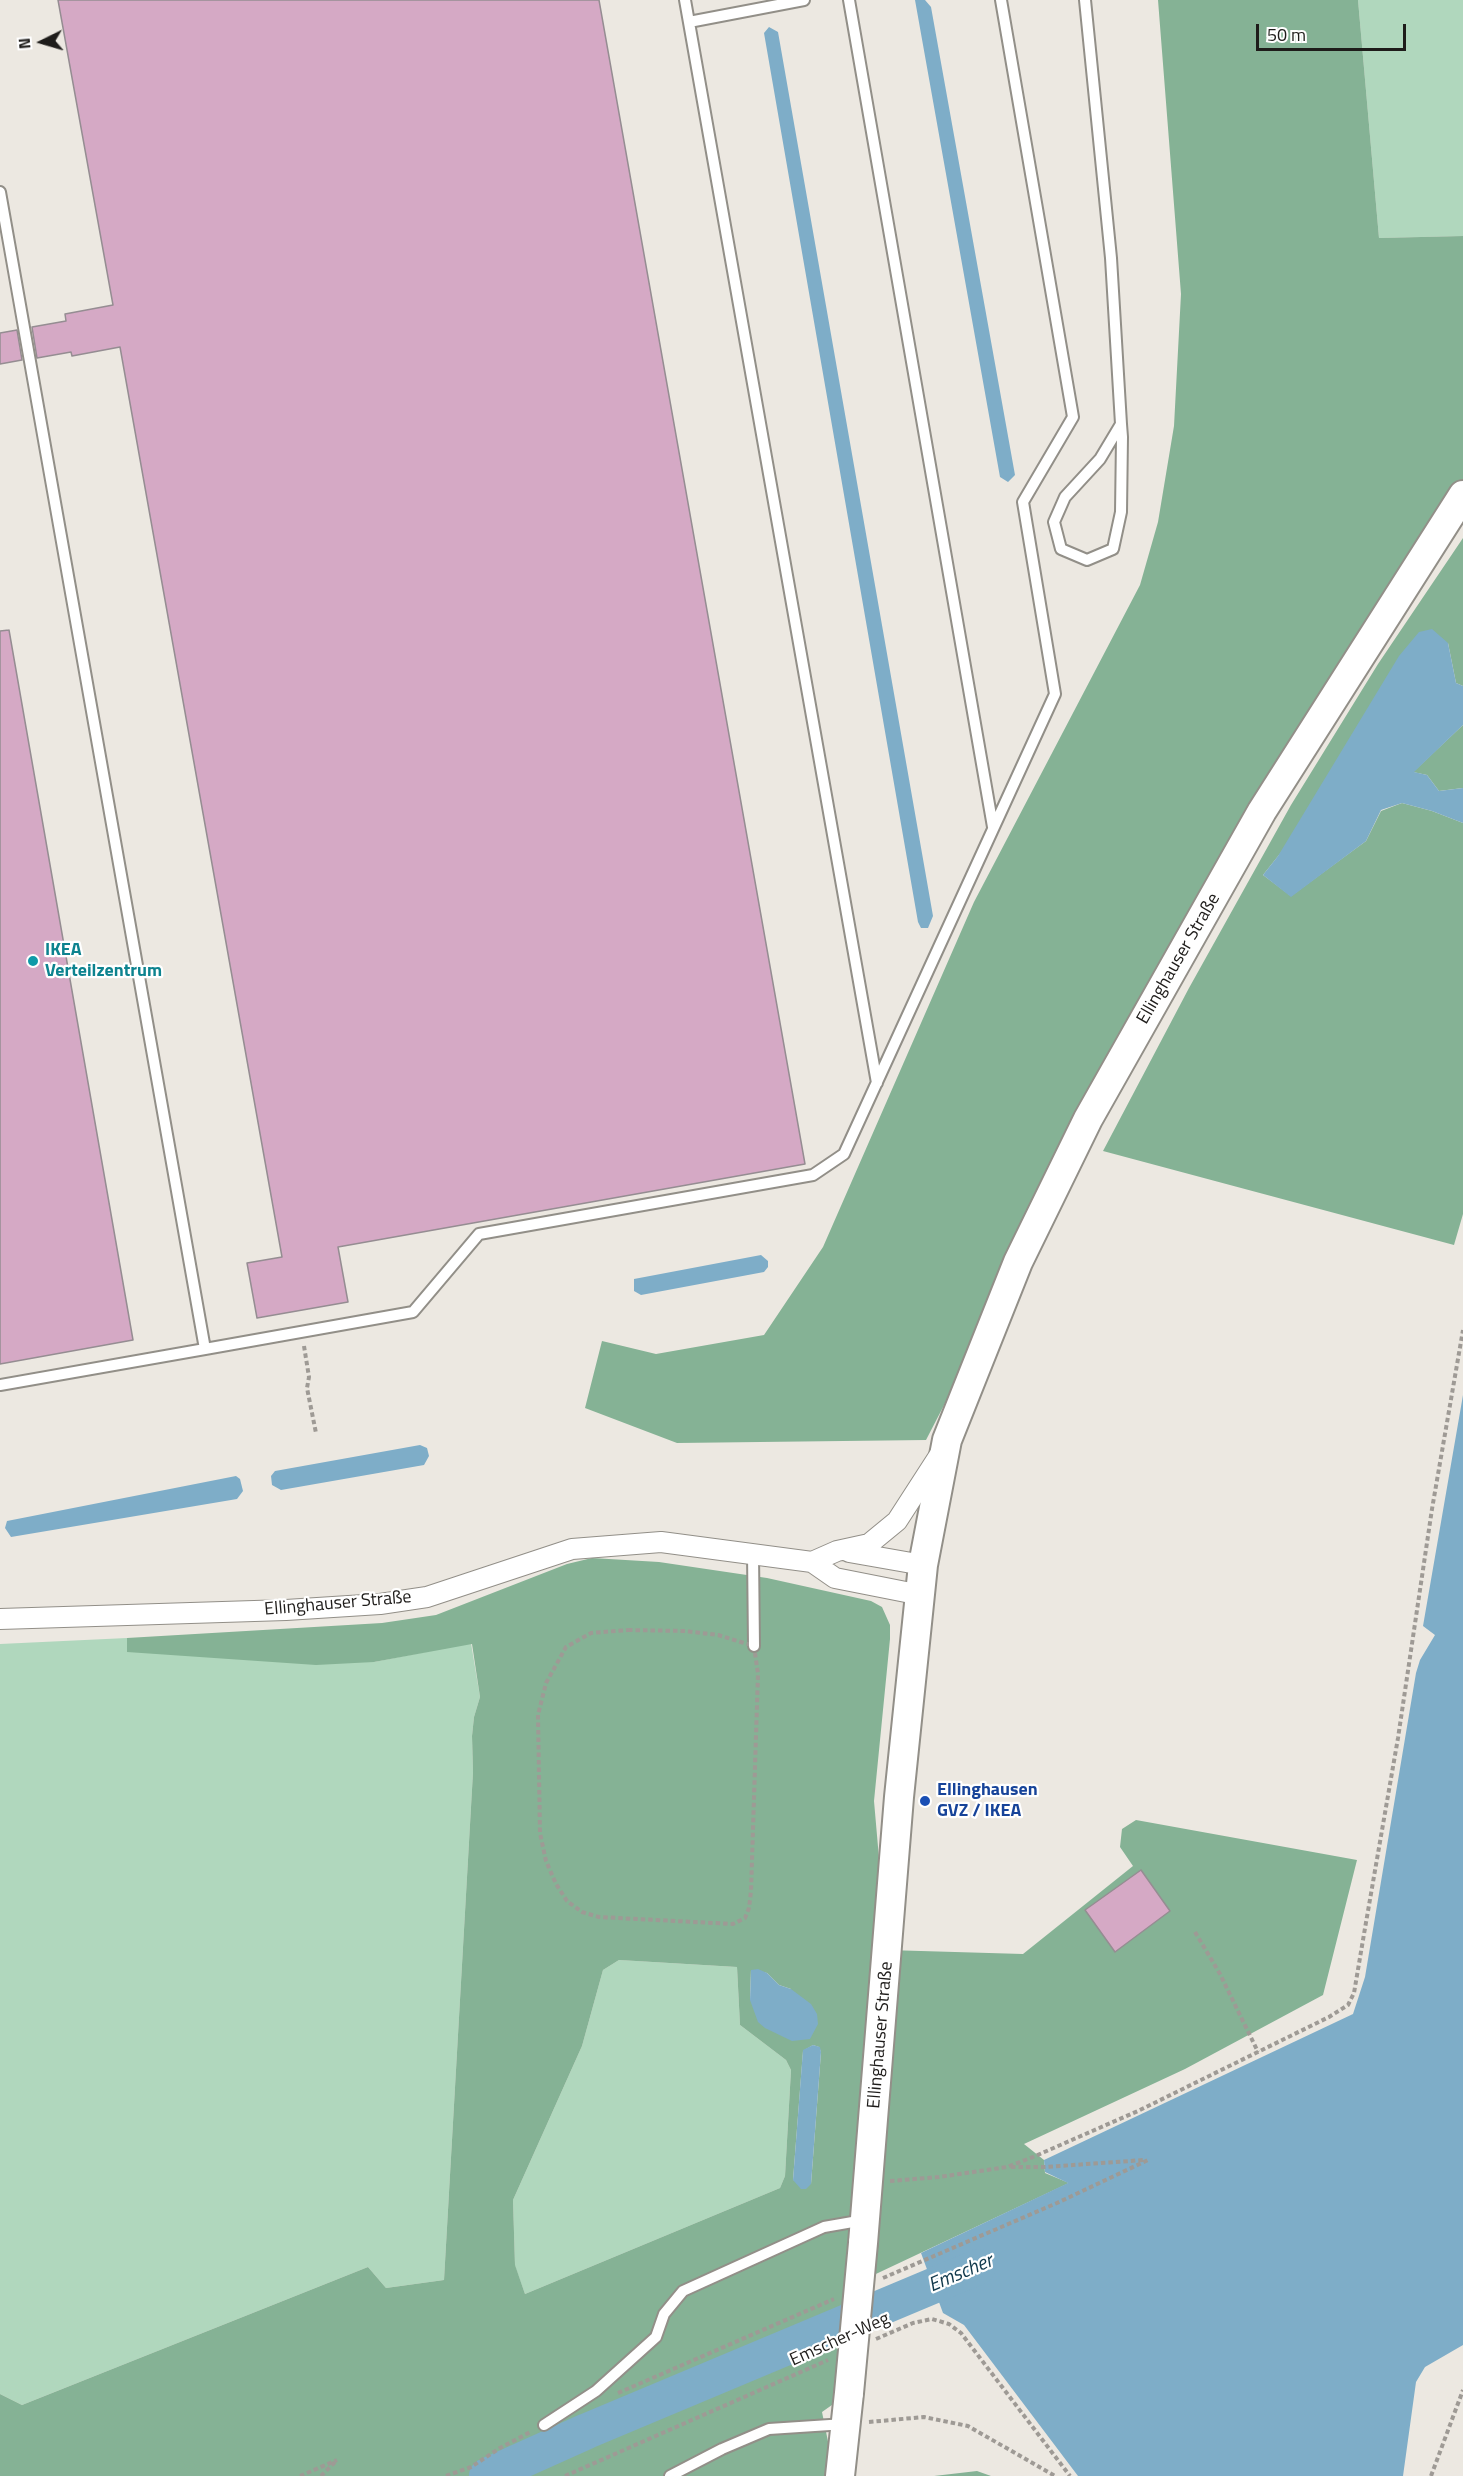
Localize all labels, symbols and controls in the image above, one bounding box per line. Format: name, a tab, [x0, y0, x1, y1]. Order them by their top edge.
north arrow	[12, 12, 72, 72]
scale bar	[1259, 12, 1409, 50]
text: 50 m	[1267, 21, 1306, 48]
text: N	[12, 37, 37, 50]
street label: Ellinghauser Straße	[1133, 890, 1225, 1028]
place label: IKEA Verteilzentrum	[45, 940, 162, 982]
marker: IKEA Verteilzentrum	[26, 954, 40, 968]
street label: Ellinghauser Straße	[264, 1587, 412, 1621]
place label: Ellinghausen GVZ / IKEA	[937, 1780, 1038, 1822]
marker: Ellinghausen GVZ / IKEA	[918, 1794, 932, 1808]
street label: Ellinghauser Straße	[864, 1961, 898, 2109]
water label: Emscher	[925, 2250, 997, 2298]
street label: Emscher-Weg	[787, 2308, 893, 2372]

